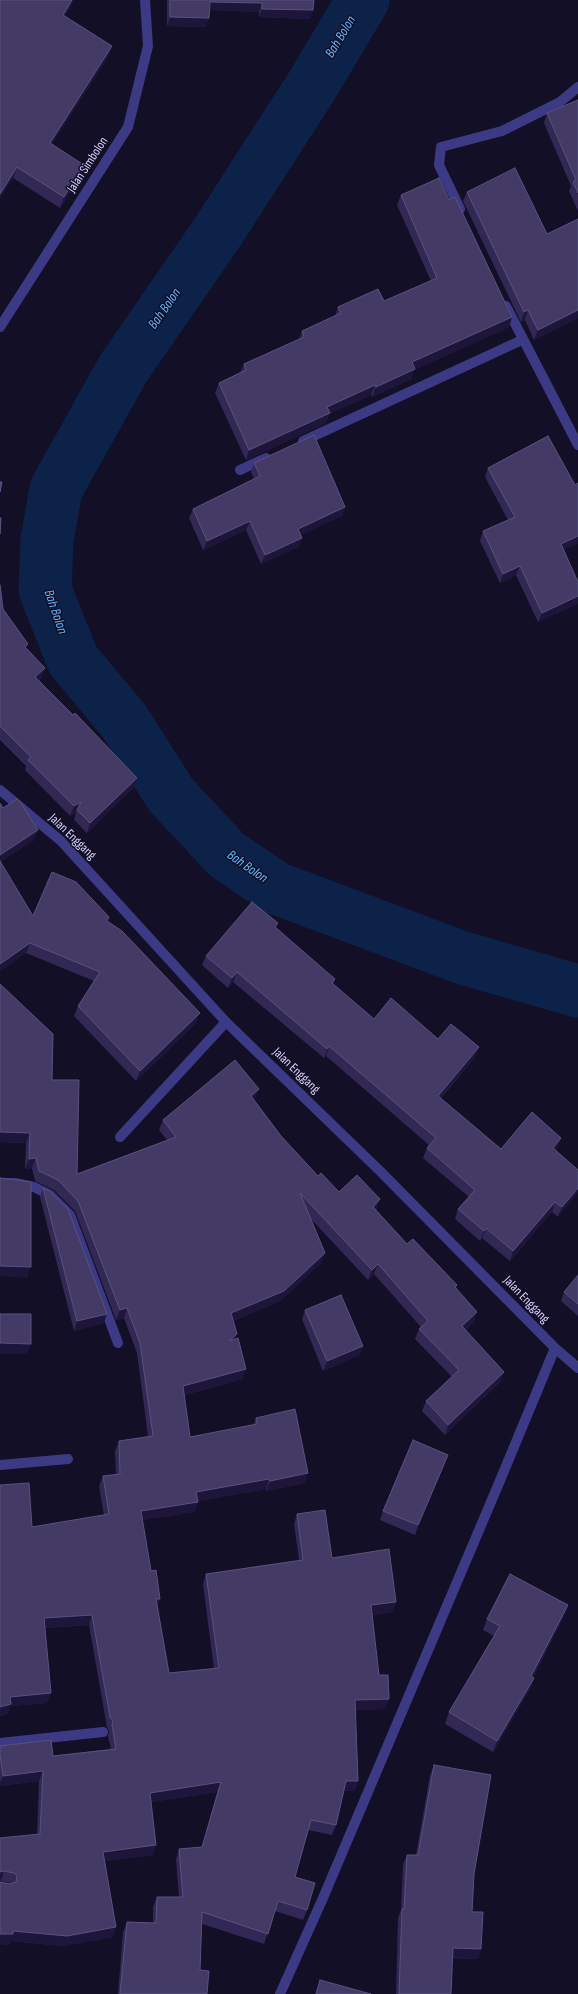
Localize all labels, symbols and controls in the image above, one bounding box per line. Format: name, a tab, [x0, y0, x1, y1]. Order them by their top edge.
water label: Bah Bolon	[322, 13, 360, 61]
street label: Jalan Simbolon	[64, 134, 112, 196]
water label: Bah Bolon	[145, 285, 185, 333]
water label: Bah Bolon	[40, 588, 70, 636]
street label: Jalan Enggang	[45, 811, 99, 863]
water label: Bah Bolon	[223, 847, 271, 887]
street label: Jalan Enggang	[269, 1045, 323, 1097]
street label: Jalan Enggang	[500, 1273, 552, 1327]

